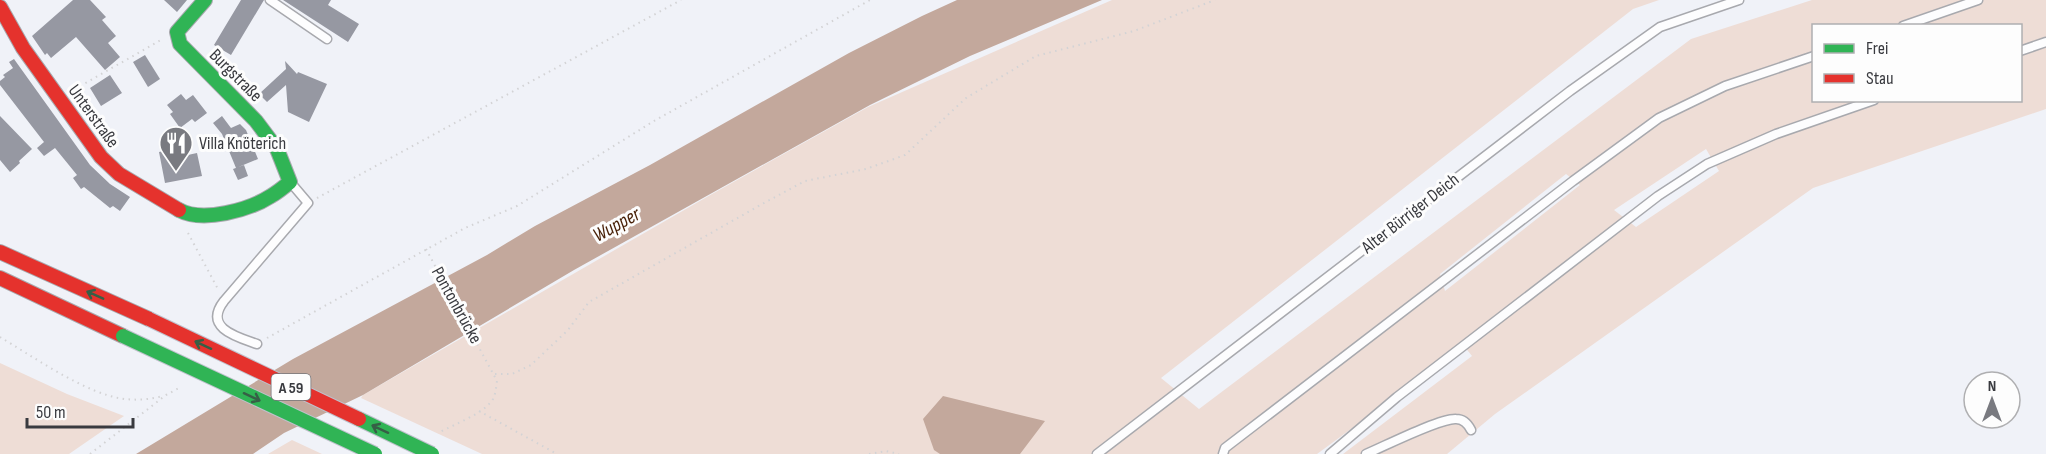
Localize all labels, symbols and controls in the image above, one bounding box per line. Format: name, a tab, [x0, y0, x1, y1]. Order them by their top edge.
legend	[1812, 24, 2022, 102]
text: Frei	[1866, 38, 1888, 59]
street label: Burgstraße	[205, 45, 266, 106]
text: Stau	[1866, 68, 1894, 89]
street label: Unterstraße	[64, 81, 123, 152]
restaurant icon: Villa Knöterich	[158, 125, 194, 172]
place label: Villa Knöterich	[199, 133, 286, 154]
street label: Alter Bürriger Deich	[1357, 169, 1463, 259]
water label: Wupper	[589, 202, 645, 248]
street label: Pontonbrücke	[427, 263, 486, 347]
one-way arrow	[87, 289, 105, 301]
one-way arrow	[195, 339, 213, 351]
north arrow	[1962, 370, 2022, 430]
road number: A 59	[272, 374, 310, 400]
text: N	[1988, 377, 1996, 396]
scale bar	[27, 391, 134, 429]
one-way arrow	[243, 391, 261, 403]
text: 50 m	[36, 402, 66, 423]
one-way arrow	[371, 422, 389, 434]

